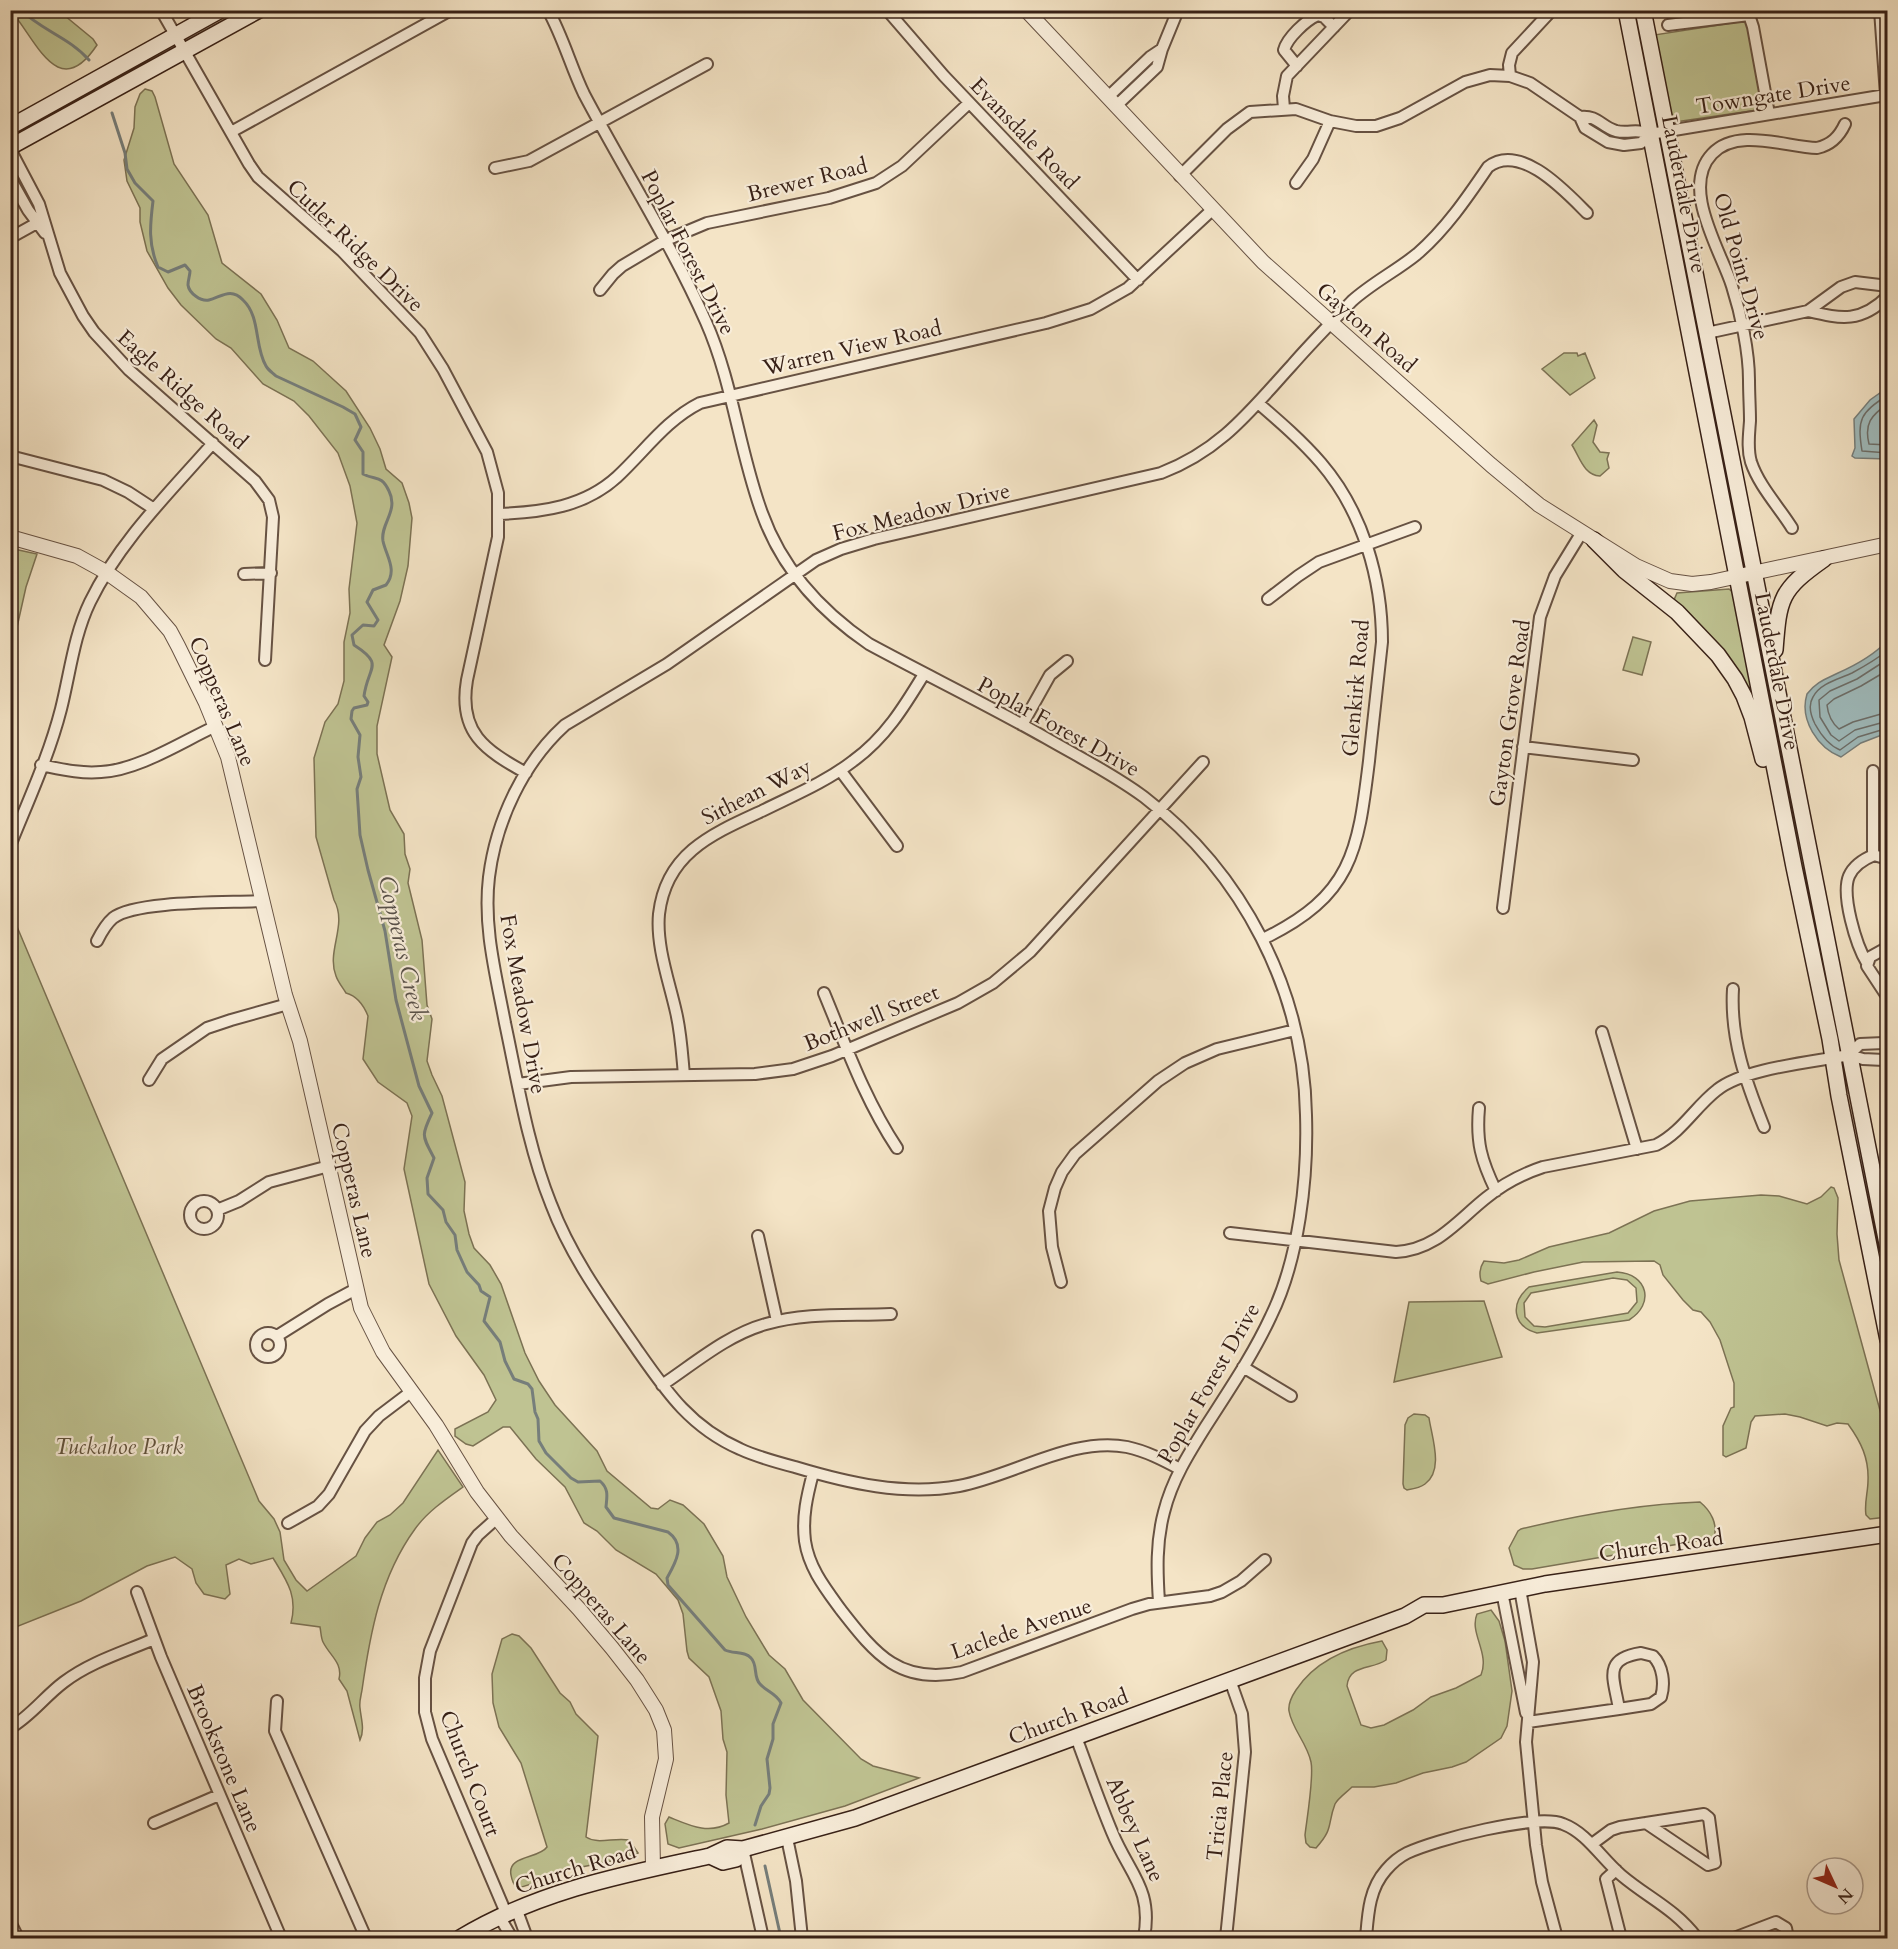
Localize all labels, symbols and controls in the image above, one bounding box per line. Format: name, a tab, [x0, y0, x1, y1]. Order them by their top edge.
street label: Towngate Drive	[1694, 68, 1853, 122]
street label: Evansdale Road	[963, 71, 1086, 197]
street label: Lauderdale Drive	[1654, 113, 1714, 276]
street label: Brewer Road	[744, 150, 871, 209]
street label: Poplar Forest Drive	[634, 165, 743, 340]
street label: Cutler Ridge Drive	[280, 172, 430, 319]
street label: Old Point Drive	[1706, 189, 1776, 343]
street label: Gayton Road	[1310, 276, 1423, 380]
street label: Warren View Road	[759, 313, 945, 383]
street label: Eagle Ridge Road	[110, 323, 254, 457]
street label: Fox Meadow Drive	[829, 475, 1013, 549]
street label: Lauderdale Drive	[1747, 590, 1807, 753]
street label: Gayton Grove Road	[1482, 617, 1538, 809]
street label: Glenkirk Road	[1335, 618, 1377, 758]
street label: Copperas Lane	[181, 632, 263, 771]
street label: Poplar Forest Drive	[972, 670, 1145, 784]
street label: Sithean Way	[696, 751, 817, 832]
water label: Copperas Creek	[370, 872, 435, 1024]
street label: Fox Meadow Drive	[492, 912, 554, 1096]
street label: Bothwell Street	[799, 977, 944, 1059]
street label: Copperas Lane	[324, 1120, 384, 1261]
street label: Poplar Forest Drive	[1150, 1297, 1267, 1470]
park label: Tuckahoe Park	[55, 1432, 183, 1462]
street label: Church Road	[1597, 1522, 1726, 1570]
street label: Copperas Lane	[545, 1547, 658, 1671]
street label: Laclede Avenue	[947, 1591, 1096, 1667]
street label: Brookstone Lane	[179, 1680, 269, 1837]
street label: Church Road	[1004, 1681, 1133, 1752]
street label: Church Court	[432, 1706, 508, 1841]
street label: Tricia Place	[1199, 1750, 1241, 1862]
street label: Abbey Lane	[1099, 1772, 1172, 1887]
street label: Church Road	[511, 1836, 640, 1902]
north arrow	[1805, 1856, 1865, 1916]
text: N	[1832, 1883, 1858, 1908]

